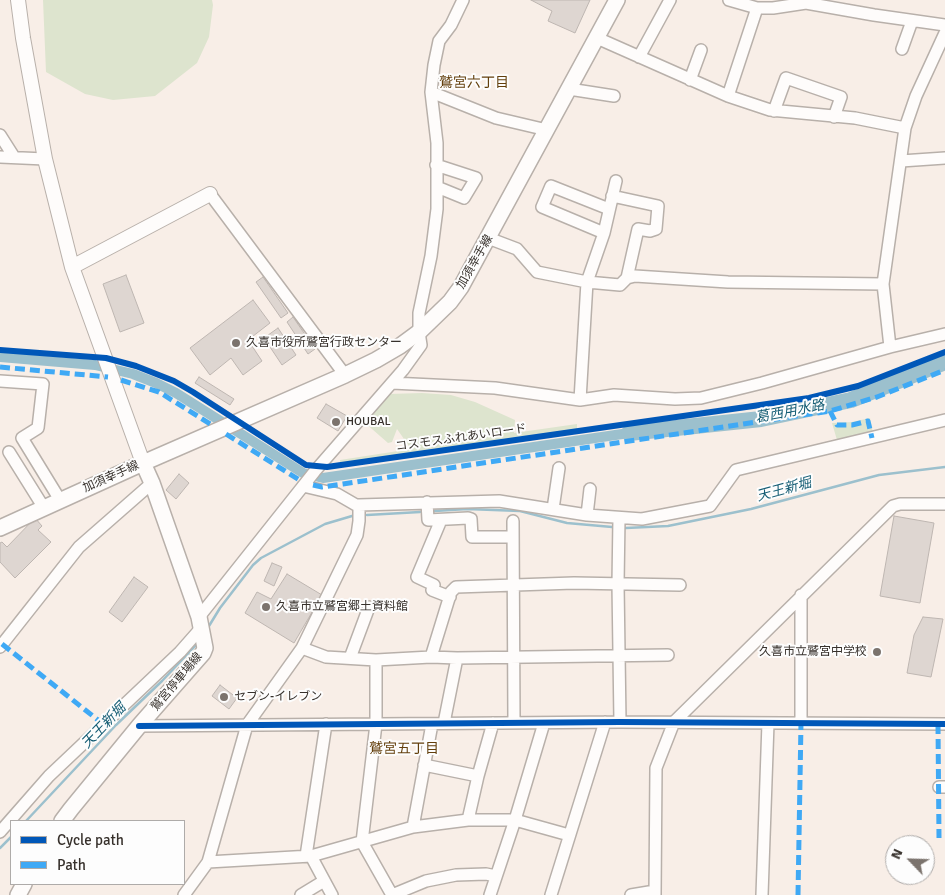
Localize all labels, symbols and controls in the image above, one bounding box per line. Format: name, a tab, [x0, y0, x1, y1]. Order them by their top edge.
district label: 鷲宮六丁目	[439, 75, 509, 91]
street label: 加須幸手線	[454, 232, 496, 292]
place label: 久喜市役所鷲宮行政センター	[246, 336, 402, 350]
marker: 久喜市役所鷲宮行政センター	[230, 337, 242, 349]
water label: 葛西用水路	[754, 397, 826, 427]
place label: HOUBAL	[346, 415, 391, 429]
marker: HOUBAL	[330, 416, 342, 428]
street label: コスモスふれあいロード	[395, 422, 527, 454]
street label: 加須幸手線	[81, 458, 141, 496]
water label: 天王新堀	[755, 475, 813, 505]
place label: 久喜市立鷲宮郷土資料館	[276, 600, 408, 614]
marker: 久喜市立鷲宮郷土資料館	[260, 601, 272, 613]
place label: 久喜市立鷲宮中学校	[759, 645, 867, 659]
marker: 久喜市立鷲宮中学校	[871, 646, 883, 658]
street label: 鷲宮停車場線	[148, 650, 206, 714]
place label: セブン-イレブン	[234, 690, 322, 704]
marker: セブン-イレブン	[218, 691, 230, 703]
water label: 天王新堀	[79, 700, 129, 752]
district label: 鷲宮五丁目	[369, 741, 439, 757]
legend	[10, 820, 185, 885]
text: Cycle path	[57, 831, 124, 849]
north arrow	[885, 835, 935, 885]
text: N	[887, 846, 907, 862]
text: Path	[57, 856, 86, 874]

